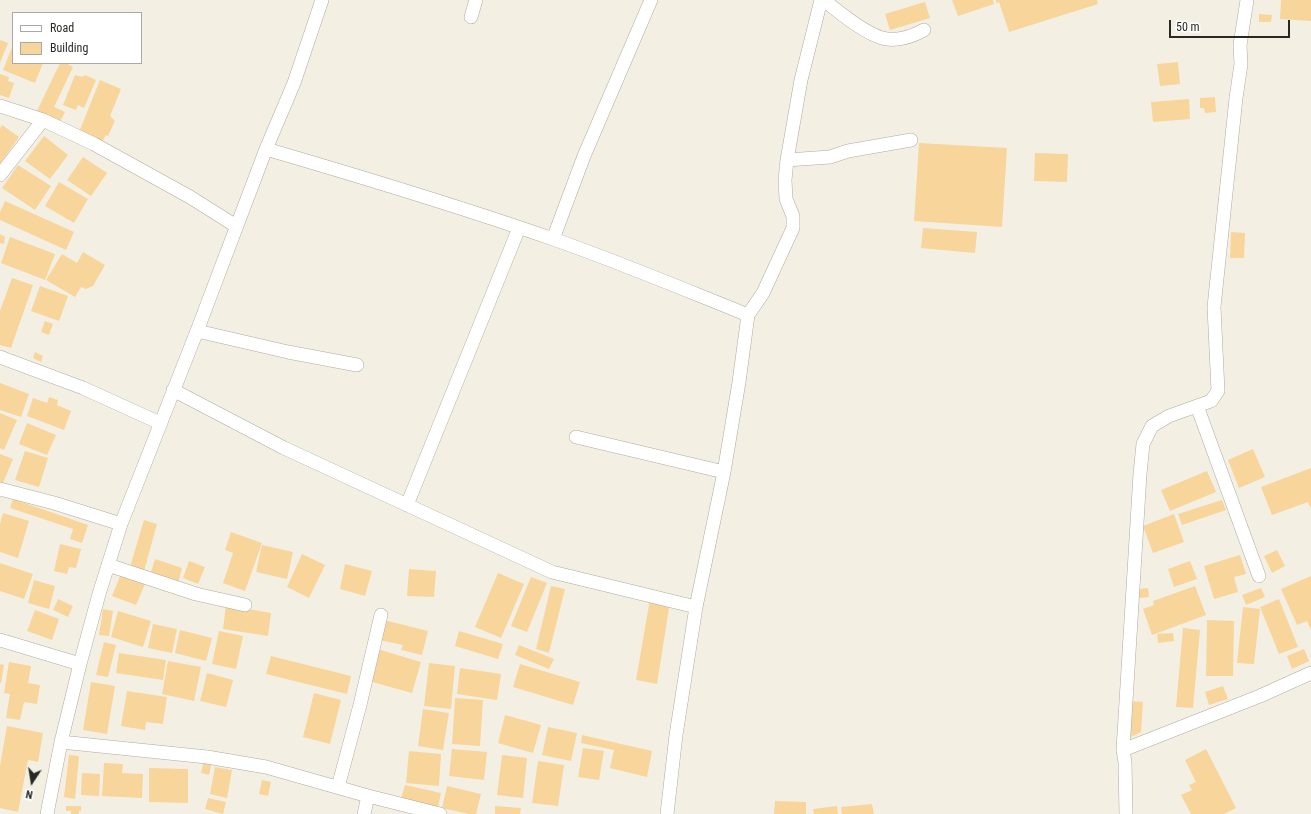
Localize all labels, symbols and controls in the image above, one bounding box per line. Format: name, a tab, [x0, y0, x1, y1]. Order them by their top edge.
legend	[12, 12, 142, 64]
scale bar	[1171, 12, 1292, 38]
text: 50 m	[1176, 20, 1200, 34]
text: Road	[50, 21, 74, 35]
text: Building	[50, 41, 88, 55]
north arrow	[12, 762, 52, 802]
text: N	[25, 787, 34, 801]

